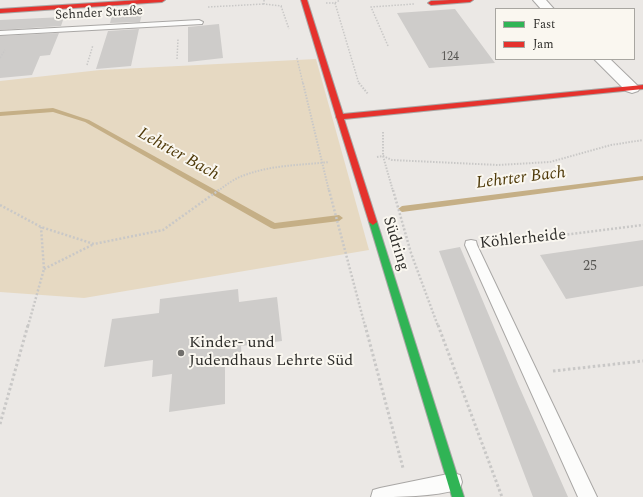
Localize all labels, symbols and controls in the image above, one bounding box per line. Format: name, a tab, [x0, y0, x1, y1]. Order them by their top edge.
street label: Sehnder Straße	[55, 4, 143, 24]
legend	[495, 8, 635, 60]
text: Fast	[533, 15, 555, 34]
text: Jam	[533, 35, 554, 54]
house number: 124	[441, 51, 459, 65]
water label: Lehrter Bach	[134, 124, 222, 186]
water label: Lehrter Bach	[475, 163, 567, 195]
street label: Südring	[378, 215, 412, 273]
street label: Köhlerheide	[479, 226, 567, 254]
house number: 25	[583, 259, 597, 275]
place label: Kinder- und Judendhaus Lehrte Süd	[189, 334, 353, 372]
marker: Kinder- und Judendhaus Lehrte Süd	[176, 348, 186, 358]

